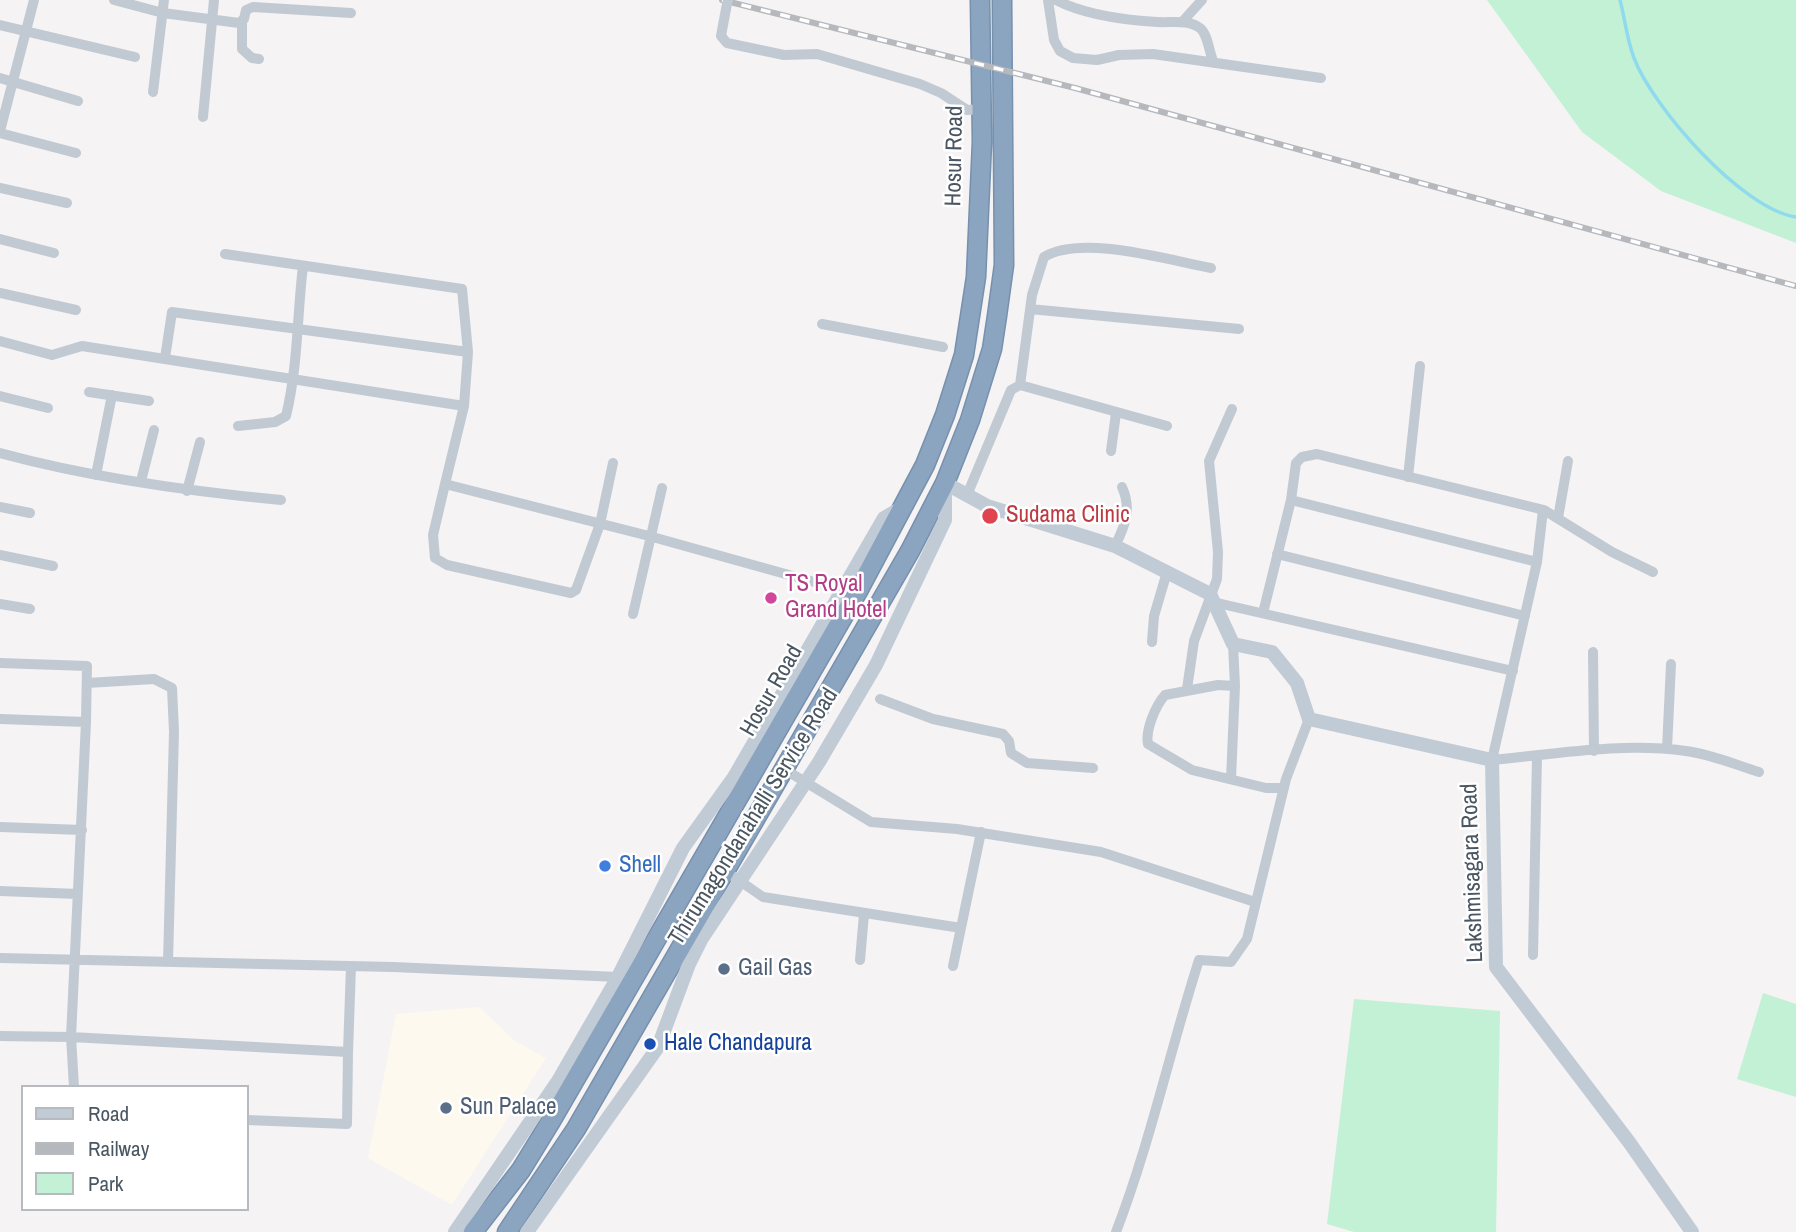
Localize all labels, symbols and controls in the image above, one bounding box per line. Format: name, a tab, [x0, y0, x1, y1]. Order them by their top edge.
street label: Hosur Road	[940, 105, 970, 207]
place label: Sudama Clinic	[1006, 502, 1130, 530]
marker: Sudama Clinic	[980, 506, 1000, 526]
place label: TS Royal Grand Hotel	[785, 571, 887, 625]
marker: TS Royal Grand Hotel	[763, 590, 779, 606]
street label: Hosur Road	[735, 641, 809, 741]
street label: Thirumagondanahalli Service Road	[663, 683, 845, 951]
street label: Lakshmisagara Road	[1456, 783, 1490, 963]
place label: Shell	[619, 852, 661, 880]
marker: Shell	[597, 858, 613, 874]
place label: Gail Gas	[738, 955, 812, 983]
marker: Gail Gas	[716, 961, 732, 977]
place label: Hale Chandapura	[664, 1030, 812, 1058]
marker: Hale Chandapura	[642, 1036, 658, 1052]
legend	[21, 1085, 248, 1211]
place label: Sun Palace	[460, 1094, 556, 1122]
text: Road	[88, 1099, 129, 1128]
marker: Sun Palace	[438, 1100, 454, 1116]
text: Railway	[88, 1134, 149, 1163]
text: Park	[88, 1169, 123, 1198]

